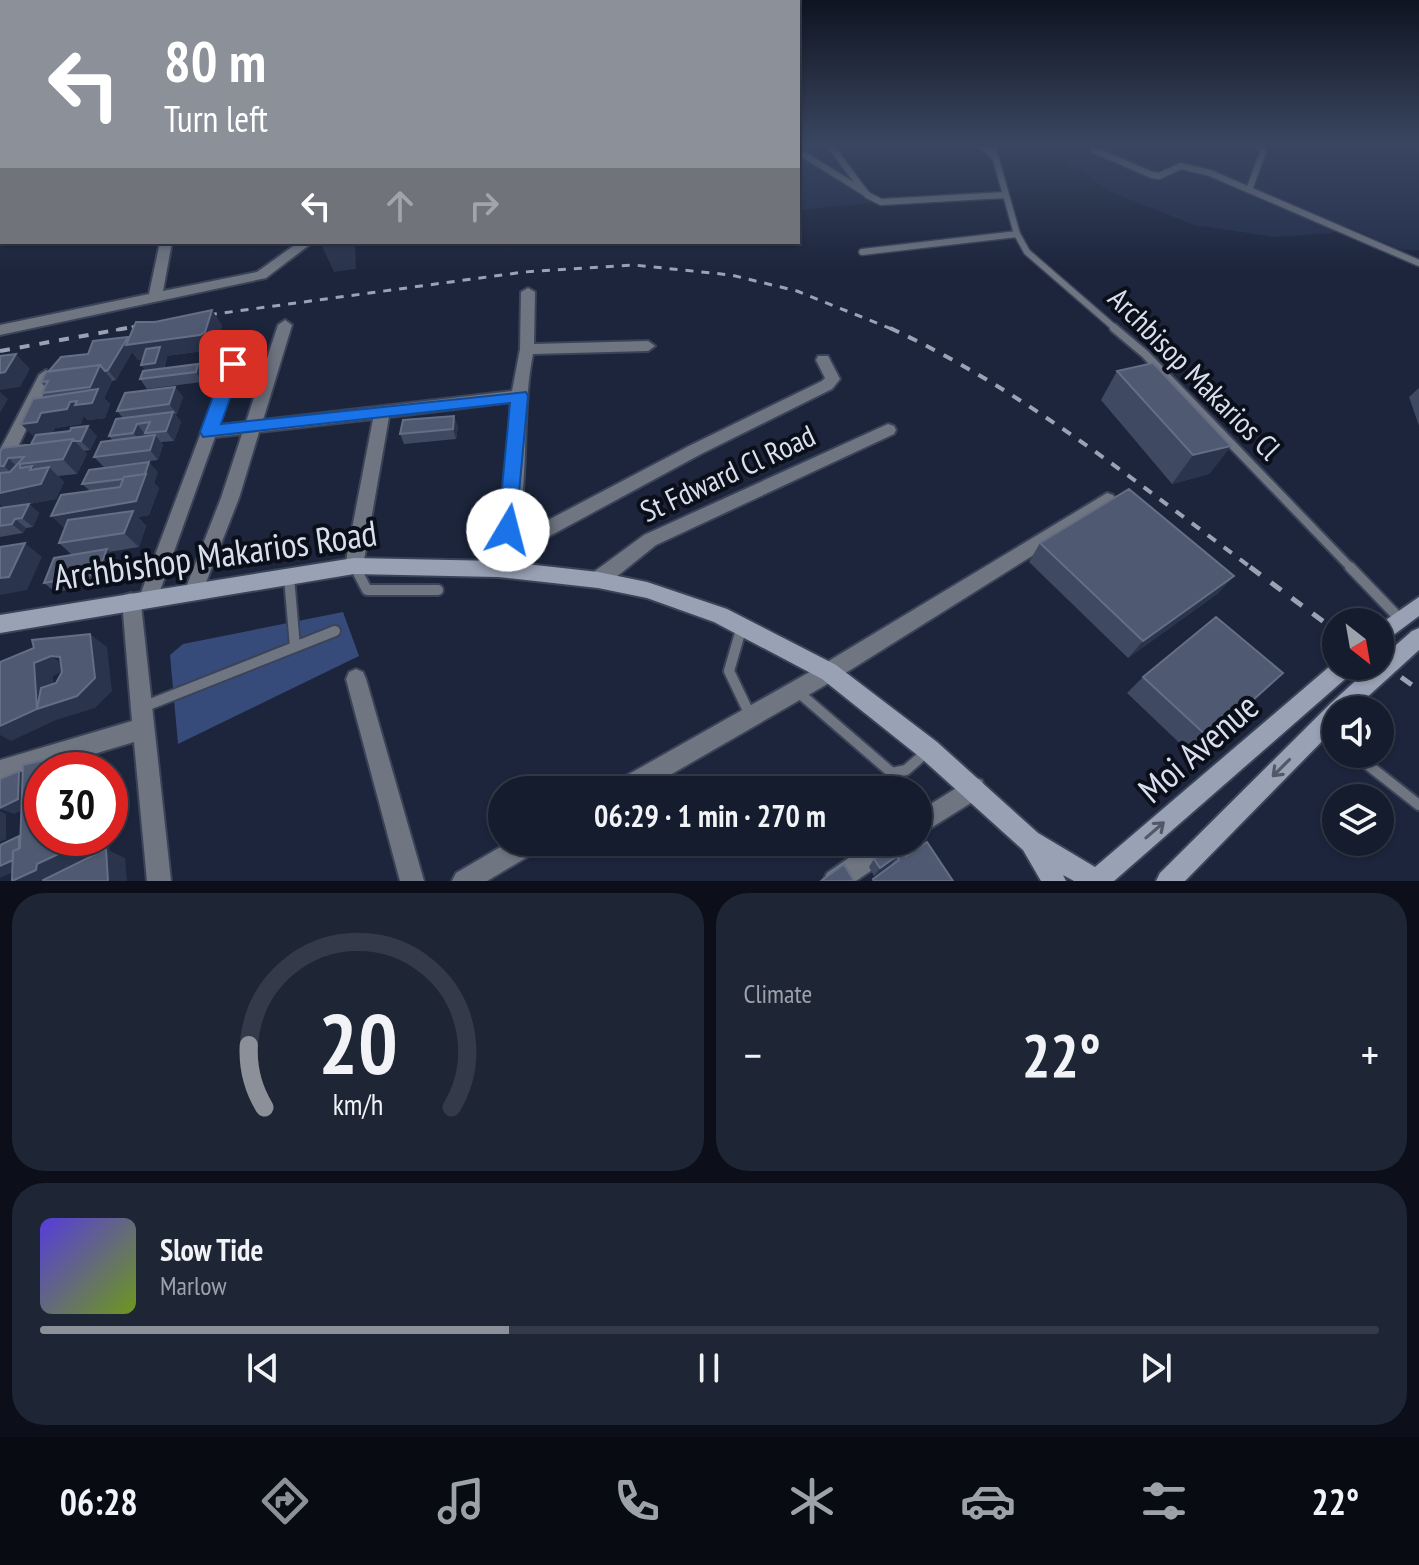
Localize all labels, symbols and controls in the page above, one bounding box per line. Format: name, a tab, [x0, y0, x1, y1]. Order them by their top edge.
text: 80 m	[164, 25, 266, 97]
icon: left	[32, 32, 136, 136]
text: Turn left	[164, 95, 268, 142]
icon: left	[294, 184, 338, 228]
icon: ahead	[378, 184, 422, 228]
icon: right	[462, 184, 506, 228]
street label: Archbisop Makarios Cl	[1101, 279, 1289, 467]
pin	[199, 330, 267, 398]
icon: arrive	[211, 342, 255, 386]
street label: St Fdward Cl Road	[634, 415, 821, 530]
position arrow	[466, 488, 550, 572]
street label: Archbishop Makarios Road	[50, 509, 380, 600]
north arrow	[1322, 608, 1394, 680]
map controls	[1322, 608, 1394, 856]
street label: Moi Avenue	[1128, 683, 1267, 813]
button: sound	[1322, 696, 1394, 768]
speed limit sign: 30	[24, 752, 128, 856]
one-way arrow	[1272, 758, 1291, 777]
button: layers	[1322, 784, 1394, 856]
text: 06:29 · 1 min · 270 m	[594, 796, 826, 835]
one-way arrow	[1144, 821, 1164, 839]
text: Climate	[744, 977, 812, 1010]
text: 20	[318, 989, 398, 1097]
text: 22°	[1022, 1016, 1101, 1094]
text: −	[744, 1026, 762, 1083]
text: +	[1361, 1026, 1379, 1083]
text: km/h	[332, 1086, 383, 1123]
text: Slow Tide	[160, 1230, 263, 1269]
text: Marlow	[160, 1269, 226, 1302]
icon: previous	[241, 1346, 285, 1390]
icon: pause	[687, 1346, 731, 1390]
icon: next	[1134, 1346, 1178, 1390]
icon: directions	[257, 1473, 313, 1529]
icon: music	[433, 1473, 489, 1529]
icon: phone	[609, 1473, 665, 1529]
icon: climate	[784, 1473, 840, 1529]
icon: car	[960, 1473, 1016, 1529]
icon: filters	[1136, 1473, 1192, 1529]
text: 06:28	[60, 1478, 138, 1525]
text: 22°	[1312, 1478, 1359, 1525]

